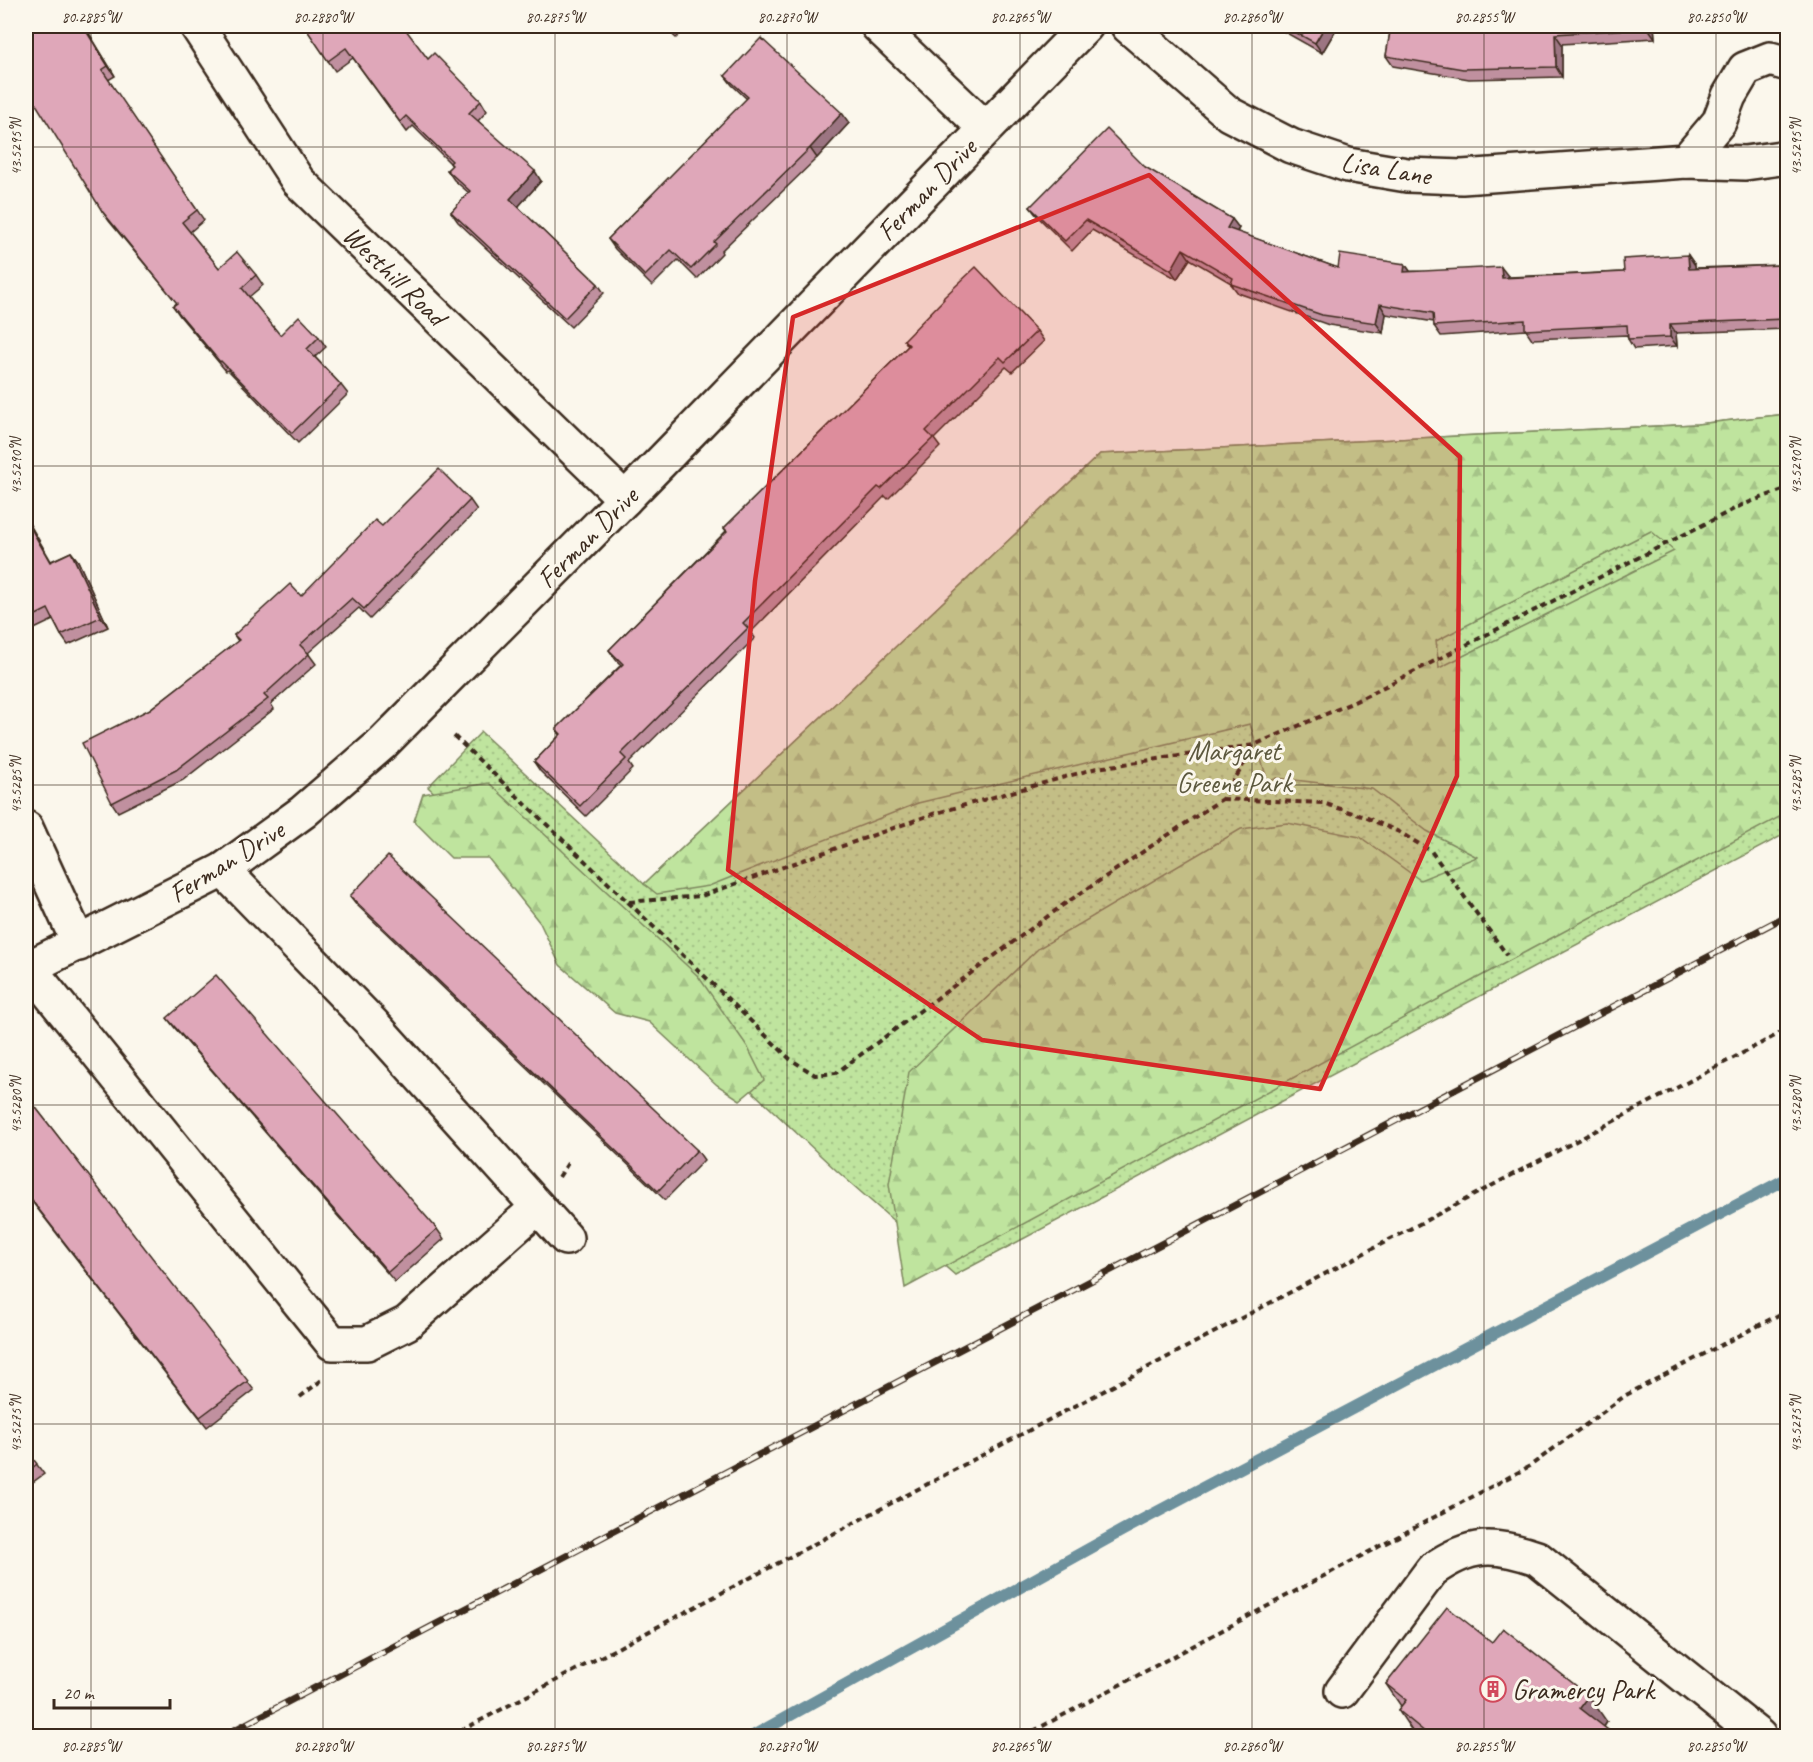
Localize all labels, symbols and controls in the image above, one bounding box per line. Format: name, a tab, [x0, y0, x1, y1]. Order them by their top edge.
text: 80.2885°W	[62, 8, 123, 27]
text: 80.2880°W	[294, 8, 355, 27]
text: 80.2875°W	[526, 8, 587, 27]
text: 80.2870°W	[758, 8, 819, 27]
text: 80.2865°W	[991, 8, 1052, 27]
text: 80.2860°W	[1223, 8, 1284, 27]
text: 80.2855°W	[1455, 8, 1516, 27]
text: 80.2850°W	[1687, 8, 1748, 27]
text: 43.5295°N	[7, 116, 26, 175]
text: 43.5295°N	[1787, 116, 1806, 175]
street label: Ferman Drive	[869, 129, 985, 248]
street label: Lisa Lane	[1339, 144, 1435, 193]
street label: Westhill Road	[336, 217, 457, 336]
text: 43.5290°N	[7, 435, 26, 494]
text: 43.5290°N	[1787, 435, 1806, 494]
street label: Ferman Drive	[529, 478, 647, 595]
park label: Margaret Greene Park	[1177, 733, 1294, 800]
text: 43.5285°N	[7, 754, 26, 813]
text: 43.5285°N	[1787, 754, 1806, 813]
street label: Ferman Drive	[162, 811, 292, 911]
text: 43.5280°N	[7, 1074, 26, 1133]
text: 43.5280°N	[1787, 1074, 1806, 1133]
text: 43.5275°N	[7, 1393, 26, 1452]
text: 43.5275°N	[1787, 1393, 1806, 1452]
scale bar	[54, 1672, 170, 1710]
place label: Gramercy Park	[1512, 1672, 1657, 1707]
building icon: Gramercy Park	[1478, 1674, 1508, 1704]
text: 20 m	[63, 1682, 96, 1704]
text: 80.2885°W	[62, 1737, 123, 1756]
text: 80.2880°W	[294, 1737, 355, 1756]
text: 80.2875°W	[526, 1737, 587, 1756]
text: 80.2870°W	[758, 1737, 819, 1756]
text: 80.2865°W	[991, 1737, 1052, 1756]
text: 80.2860°W	[1223, 1737, 1284, 1756]
text: 80.2855°W	[1455, 1737, 1516, 1756]
text: 80.2850°W	[1687, 1737, 1748, 1756]

